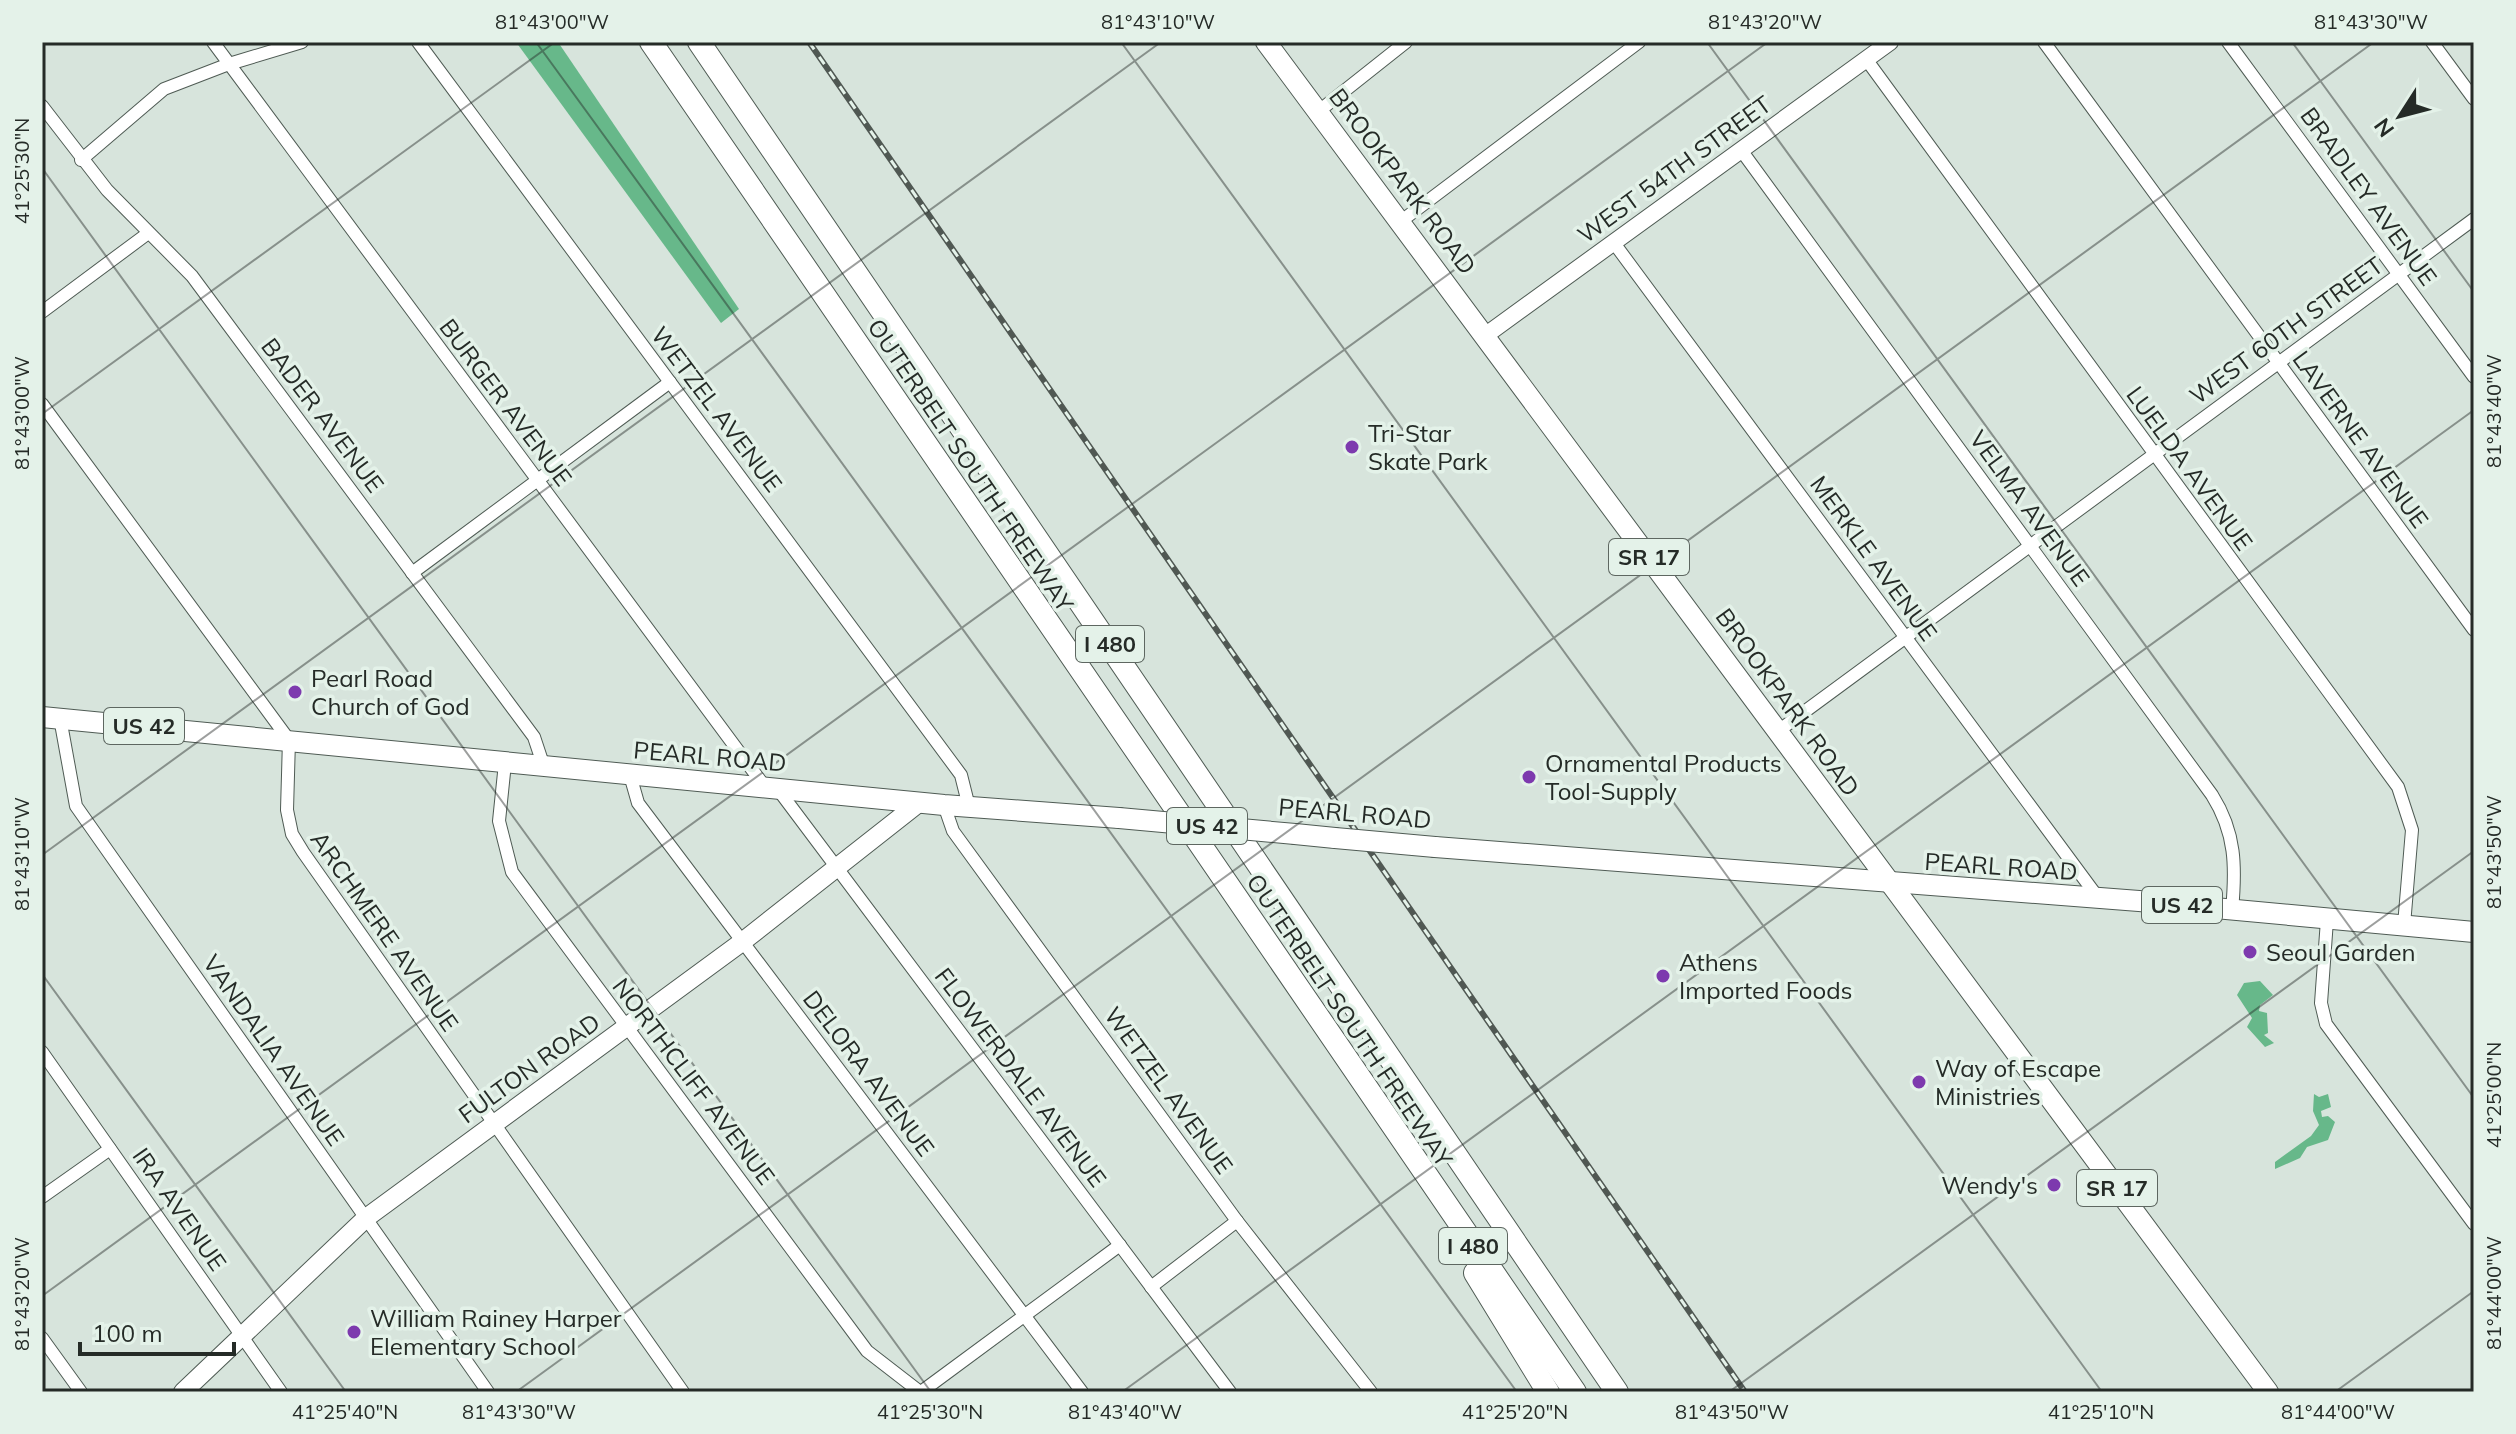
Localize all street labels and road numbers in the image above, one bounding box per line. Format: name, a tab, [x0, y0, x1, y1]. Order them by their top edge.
street label: BROOKPARK ROAD	[1323, 82, 1483, 280]
street label: WEST 54TH STREET	[1571, 88, 1777, 249]
street label: BRADLEY AVENUE	[2295, 101, 2443, 291]
street label: WEST 60TH STREET	[2183, 249, 2389, 410]
street label: BURGER AVENUE	[433, 312, 579, 492]
street label: OUTERBELT SOUTH FREEWAY	[862, 313, 1081, 617]
street label: WETZEL AVENUE	[645, 320, 789, 498]
street label: BADER AVENUE	[255, 332, 391, 498]
street label: LAVERNE AVENUE	[2287, 345, 2435, 533]
street label: LUELDA AVENUE	[2120, 380, 2260, 556]
street label: VELMA AVENUE	[1963, 424, 2097, 592]
street label: MERKLE AVENUE	[1804, 470, 1944, 646]
road number: SR 17	[1609, 539, 1689, 575]
street label: BROOKPARK ROAD	[1710, 602, 1866, 802]
road number: I 480	[1076, 626, 1144, 662]
road number: US 42	[104, 708, 184, 744]
street label: PEARL ROAD	[632, 734, 788, 778]
street label: PEARL ROAD	[1277, 791, 1433, 835]
road number: US 42	[1167, 808, 1247, 844]
street label: ARCHMERE AVENUE	[305, 825, 465, 1037]
street label: PEARL ROAD	[1923, 846, 2079, 886]
street label: OUTERBELT SOUTH FREEWAY	[1241, 868, 1460, 1172]
road number: US 42	[2142, 887, 2222, 923]
street label: VANDALIA AVENUE	[197, 949, 351, 1151]
street label: FLOWERDALE AVENUE	[929, 961, 1113, 1193]
street label: NORTHCLIFF AVENUE	[606, 972, 782, 1190]
street label: DELORA AVENUE	[797, 984, 941, 1162]
street label: WETZEL AVENUE	[1098, 1001, 1240, 1179]
street label: FULTON ROAD	[452, 1007, 606, 1129]
street label: IRA AVENUE	[127, 1142, 233, 1276]
road number: SR 17	[2077, 1170, 2157, 1206]
road number: I 480	[1439, 1228, 1507, 1264]

